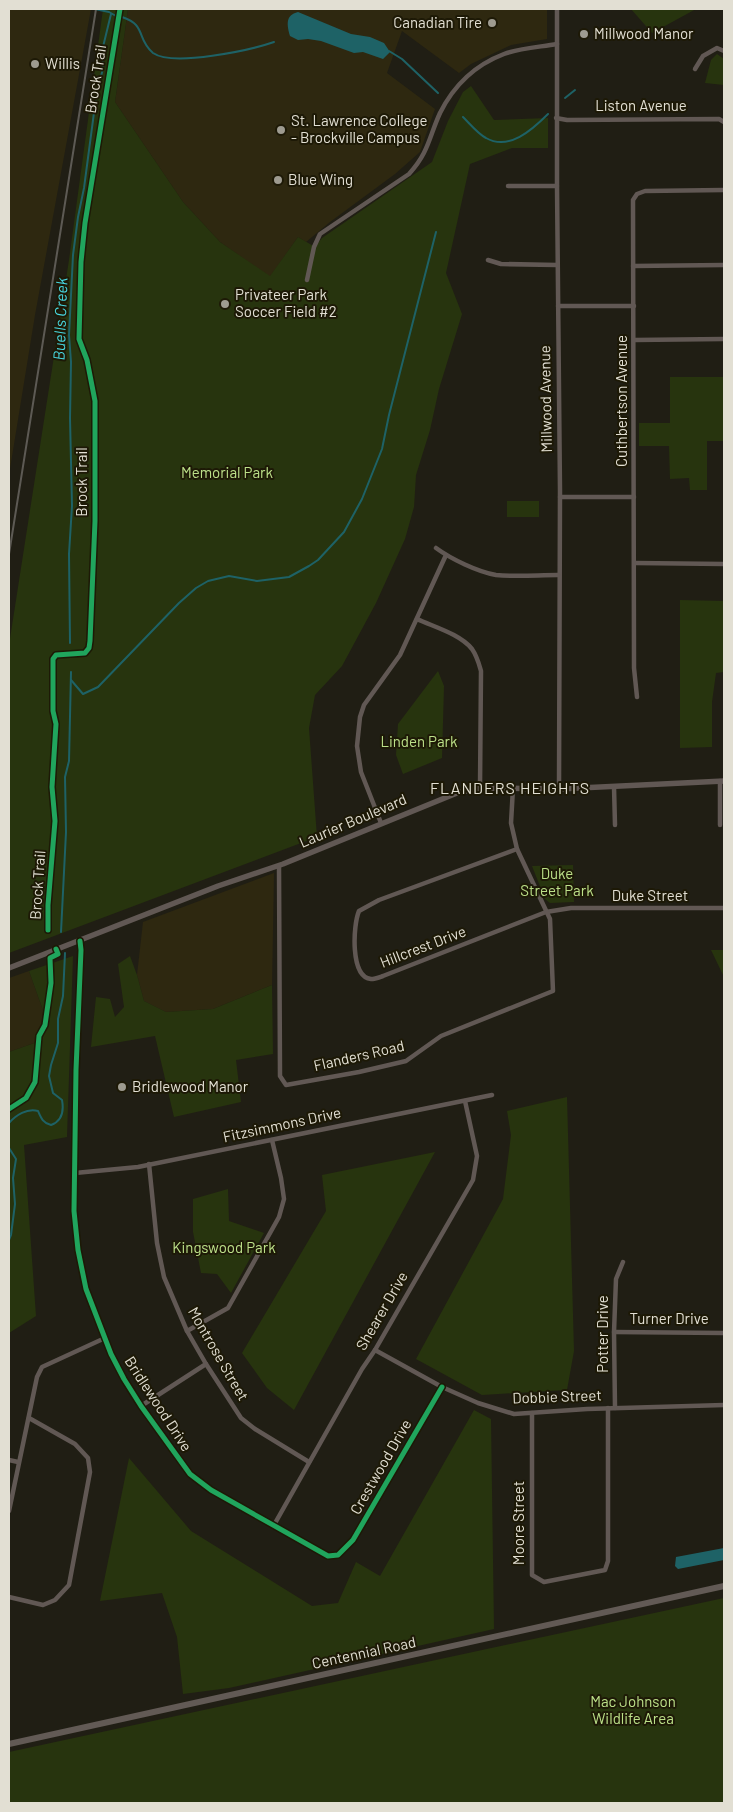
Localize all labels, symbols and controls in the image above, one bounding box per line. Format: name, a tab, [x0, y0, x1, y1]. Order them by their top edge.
place label: Canadian Tire	[393, 13, 482, 31]
marker: Canadian Tire	[486, 17, 498, 29]
place label: Millwood Manor	[594, 24, 694, 42]
marker: Millwood Manor	[578, 28, 590, 40]
street label: Brock Trail	[81, 43, 109, 115]
place label: Willis	[45, 54, 80, 72]
marker: Willis	[29, 58, 41, 70]
street label: Liston Avenue	[595, 96, 687, 114]
place label: St. Lawrence College - Brockville Campus	[291, 111, 428, 146]
marker: St. Lawrence College - Brockville Campus	[275, 124, 287, 136]
place label: Blue Wing	[288, 170, 353, 188]
marker: Blue Wing	[272, 174, 284, 186]
water label: Buells Creek	[49, 277, 70, 361]
place label: Privateer Park Soccer Field #2	[235, 285, 337, 320]
marker: Privateer Park Soccer Field #2	[219, 298, 231, 310]
street label: Cuthbertson Avenue	[612, 335, 630, 467]
street label: Millwood Avenue	[535, 345, 555, 453]
street label: Brock Trail	[72, 447, 90, 517]
park label: Memorial Park	[181, 463, 274, 481]
park label: Linden Park	[380, 732, 458, 750]
district label: FLANDERS HEIGHTS	[430, 778, 590, 797]
street label: Laurier Boulevard	[296, 789, 409, 851]
street label: Brock Trail	[26, 850, 48, 920]
park label: Duke Street Park	[520, 864, 594, 899]
street label: Duke Street	[612, 886, 688, 904]
street label: Hillcrest Drive	[377, 921, 468, 971]
street label: Flanders Road	[312, 1036, 406, 1074]
place label: Bridlewood Manor	[132, 1077, 249, 1095]
marker: Bridlewood Manor	[116, 1081, 128, 1093]
street label: Fitzsimmons Drive	[221, 1103, 342, 1145]
park label: Kingswood Park	[172, 1238, 276, 1256]
street label: Shearer Drive	[351, 1268, 411, 1353]
street label: Potter Drive	[593, 1295, 611, 1373]
street label: Montrose Street	[185, 1303, 253, 1404]
street label: Turner Drive	[629, 1309, 709, 1327]
street label: Bridlewood Drive	[121, 1353, 196, 1454]
street label: Dobbie Street	[512, 1385, 602, 1407]
street label: Crestwood Drive	[346, 1416, 415, 1517]
street label: Moore Street	[509, 1481, 527, 1565]
street label: Centennial Road	[310, 1632, 417, 1672]
park label: Mac Johnson Wildlife Area	[590, 1692, 676, 1727]

